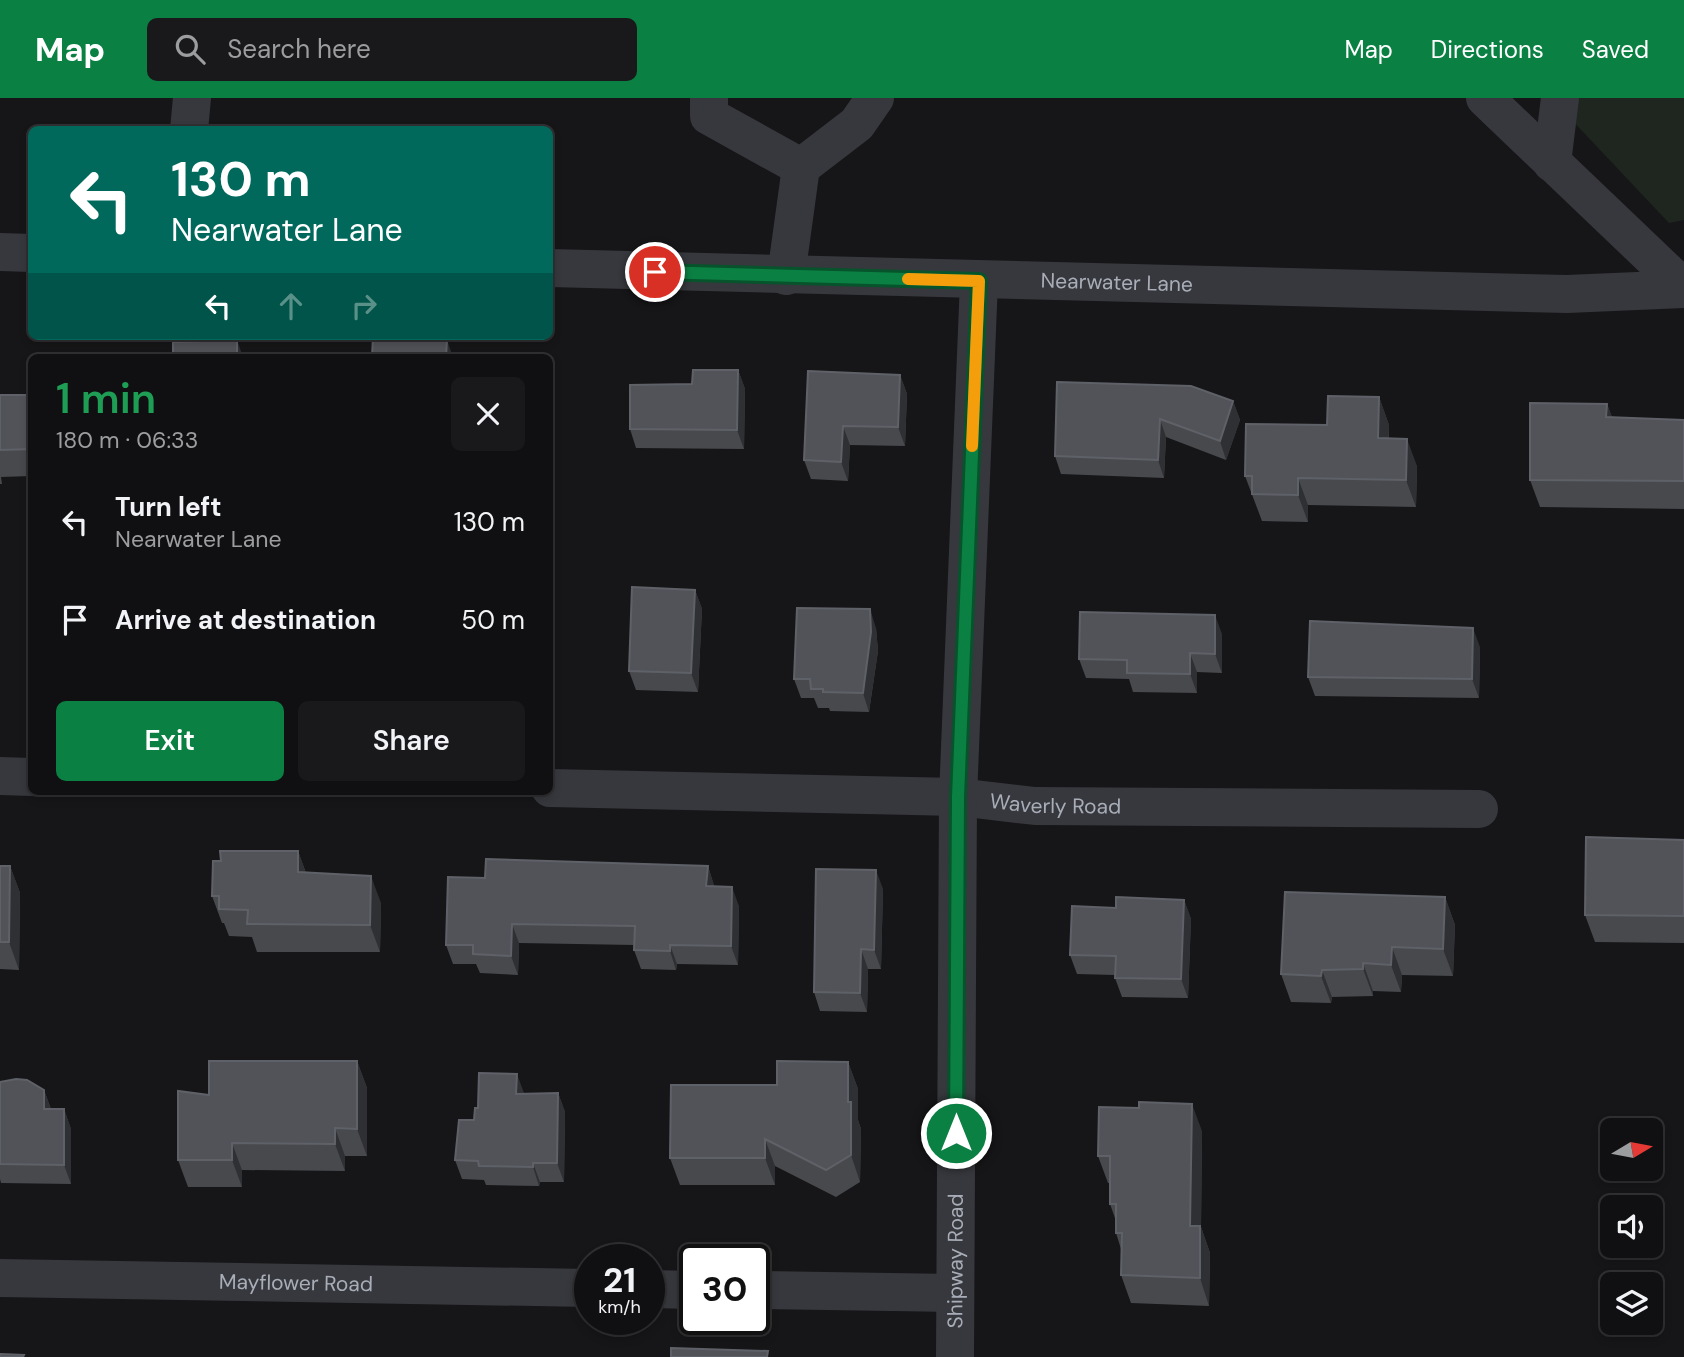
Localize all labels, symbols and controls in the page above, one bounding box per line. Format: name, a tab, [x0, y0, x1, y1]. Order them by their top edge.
search box	[147, 18, 637, 81]
text: Map	[35, 28, 105, 71]
icon: search	[171, 30, 209, 68]
text: Search here	[227, 32, 371, 66]
text: Map	[1345, 34, 1393, 65]
text: Directions	[1431, 34, 1544, 65]
text: Saved	[1582, 34, 1649, 65]
text: 130 m	[171, 147, 311, 211]
icon: left	[56, 154, 147, 245]
text: Nearwater Lane	[171, 209, 403, 251]
pin	[625, 242, 685, 302]
icon: arrive	[636, 253, 674, 291]
street label: Nearwater Lane	[1040, 267, 1193, 298]
icon: left	[199, 287, 237, 325]
icon: ahead	[272, 287, 310, 325]
icon: right	[345, 287, 383, 325]
text: 1 min	[56, 371, 156, 426]
button: close	[451, 377, 525, 451]
text: 180 m · 06:33	[56, 425, 198, 455]
text: Turn left	[115, 490, 222, 524]
icon: left	[56, 503, 94, 541]
text: 130 m	[454, 505, 525, 539]
text: Nearwater Lane	[115, 524, 282, 554]
icon: arrive	[56, 601, 94, 639]
text: Arrive at destination	[115, 603, 376, 637]
text: 50 m	[461, 603, 525, 637]
button: Exit	[56, 701, 284, 781]
button: Share	[298, 701, 525, 781]
street label: Waverly Road	[988, 787, 1121, 821]
position arrow	[919, 1096, 993, 1170]
north arrow	[1600, 1118, 1662, 1181]
map controls	[1600, 1118, 1663, 1335]
street label: Shipway Road	[941, 1193, 970, 1329]
button: sound	[1600, 1195, 1663, 1258]
speed limit sign: 30	[679, 1244, 770, 1335]
text: 21	[603, 1257, 636, 1303]
street label: Mayflower Road	[219, 1268, 373, 1298]
button: layers	[1600, 1272, 1663, 1335]
text: km/h	[598, 1295, 641, 1319]

